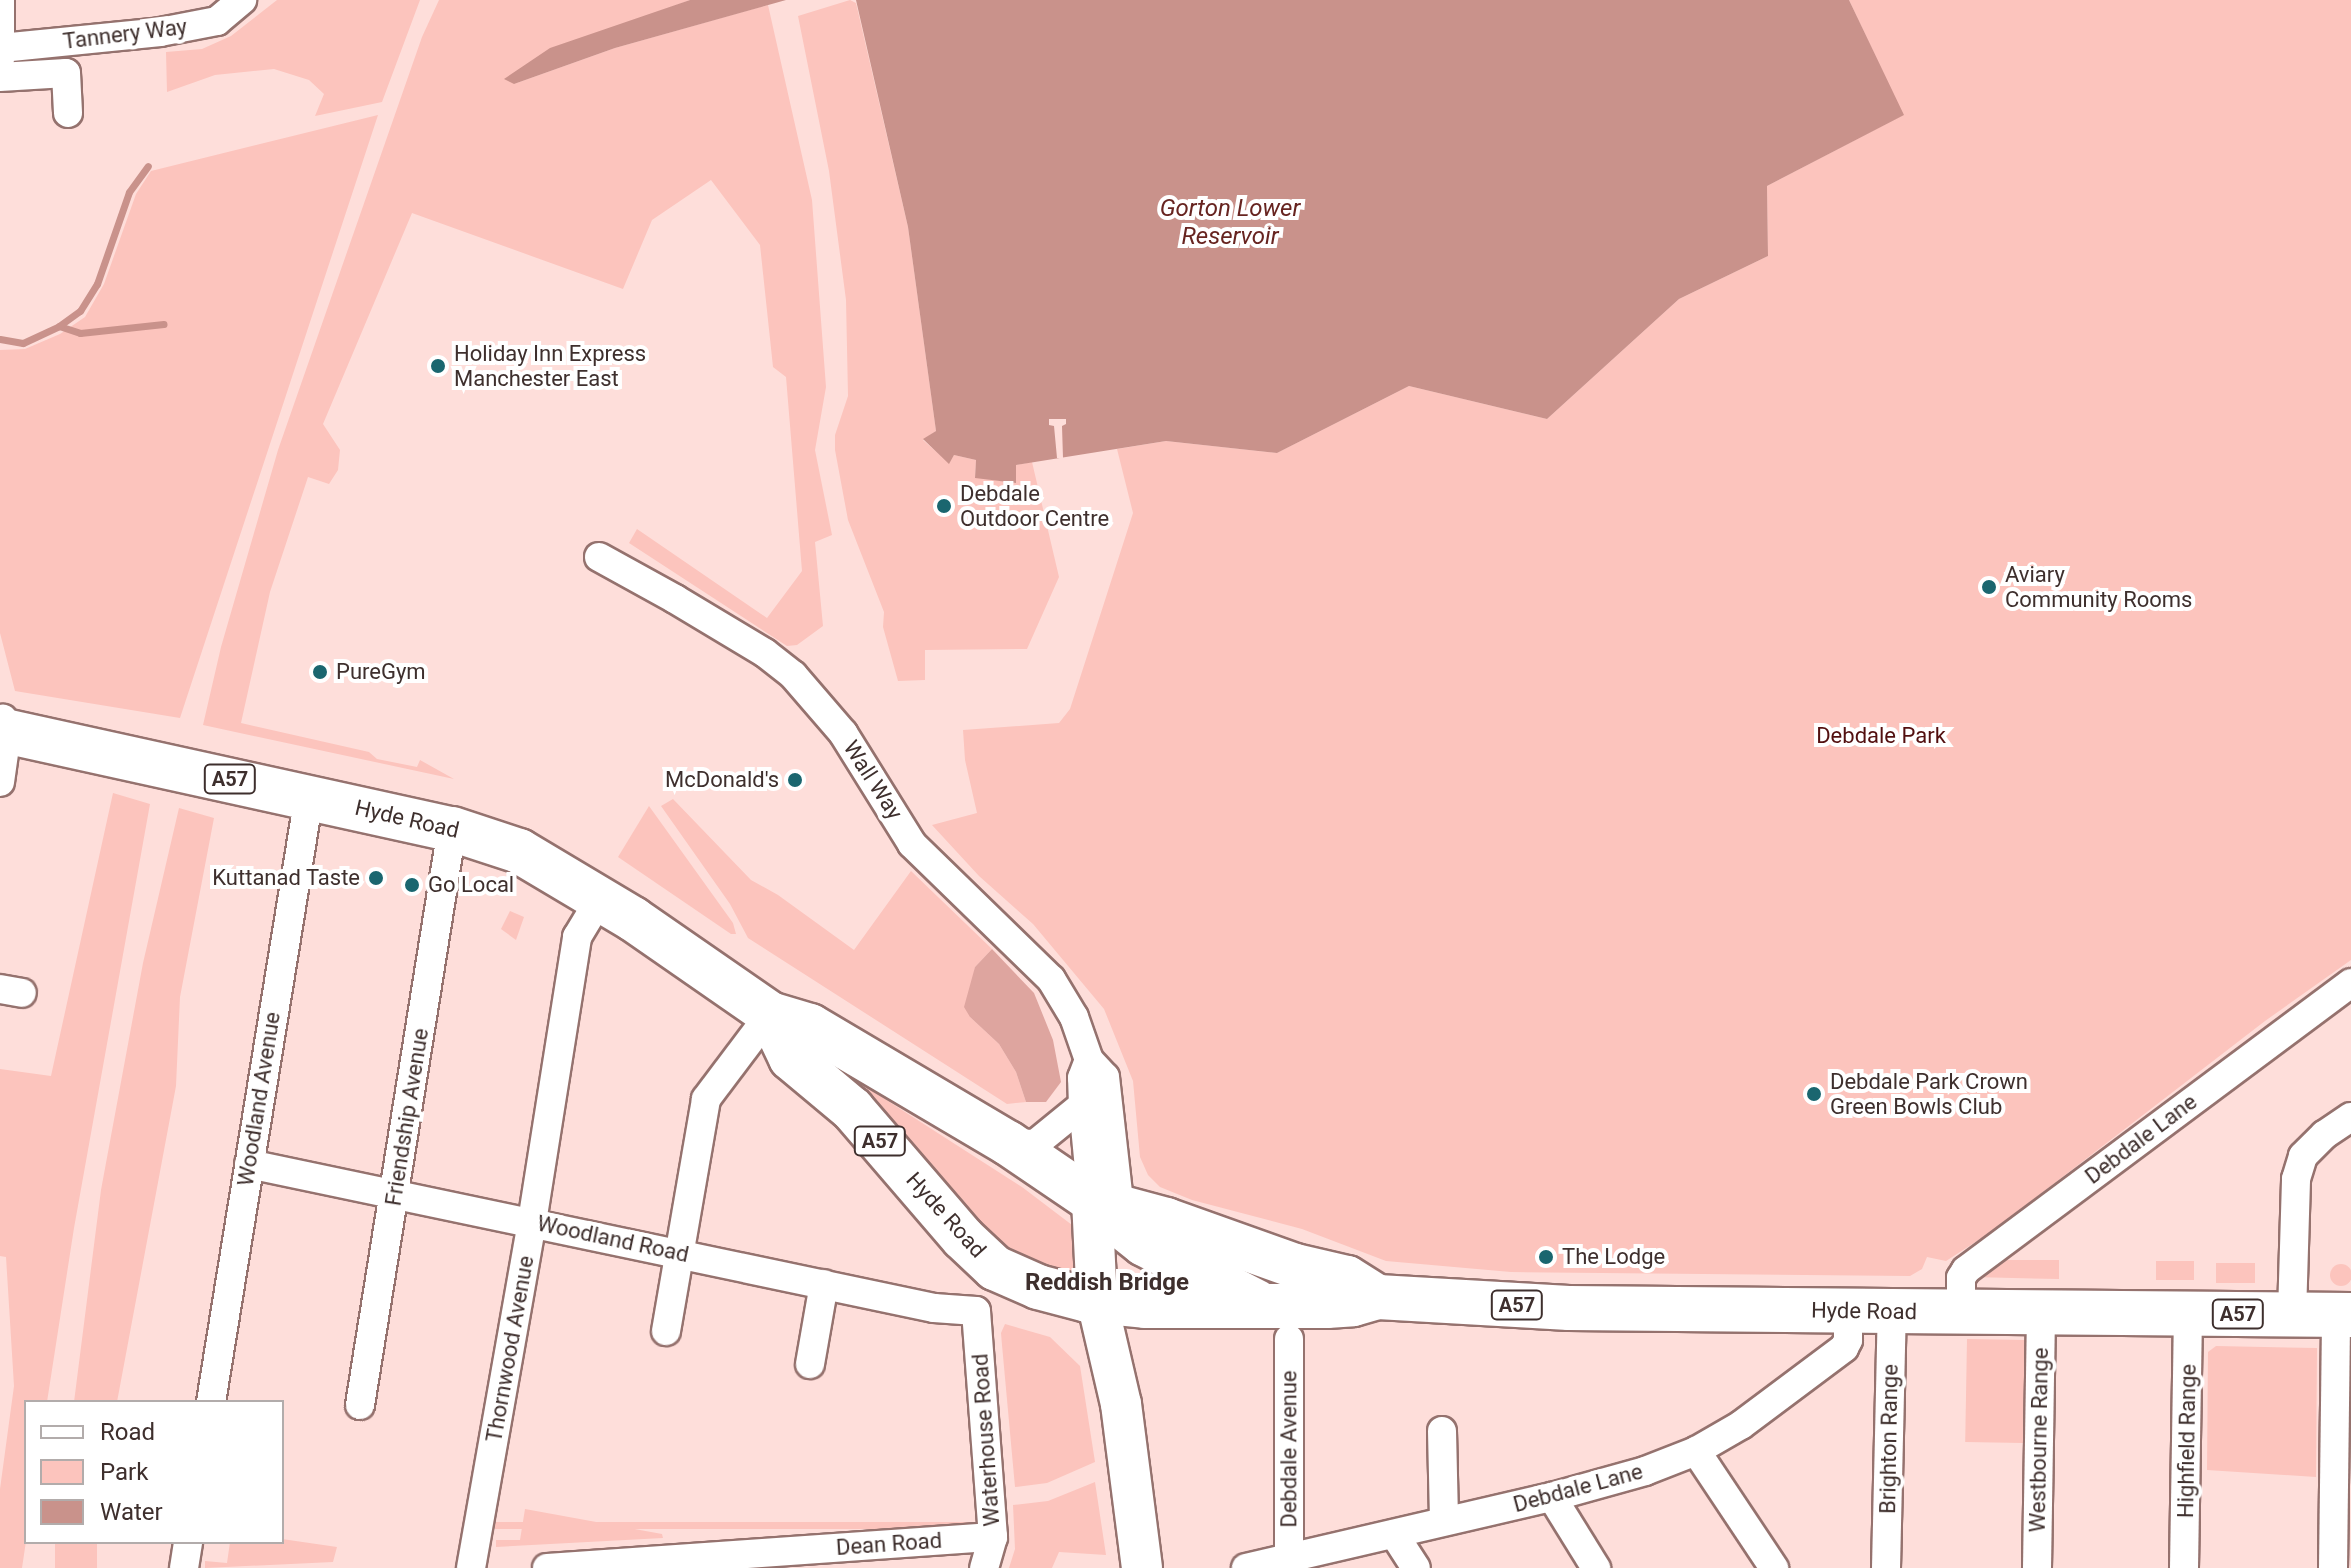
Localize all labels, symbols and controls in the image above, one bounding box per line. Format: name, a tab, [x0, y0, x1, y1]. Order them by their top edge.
street label: Tannery Way	[61, 13, 189, 55]
water label: Gorton Lower Reservoir	[1160, 195, 1300, 251]
place label: Holiday Inn Express Manchester East	[454, 340, 646, 392]
marker: Holiday Inn Express Manchester East	[429, 357, 447, 375]
place label: Debdale Outdoor Centre	[960, 480, 1109, 532]
marker: Debdale Outdoor Centre	[935, 497, 953, 515]
place label: Aviary Community Rooms	[2005, 561, 2192, 612]
marker: Aviary Community Rooms	[1980, 578, 1998, 596]
place label: PureGym	[336, 659, 426, 685]
marker: PureGym	[311, 663, 329, 681]
park label: Debdale Park	[1816, 723, 1946, 749]
street label: Wall Way	[838, 736, 908, 824]
road number: A57	[202, 763, 258, 795]
place label: McDonald's	[665, 767, 779, 793]
marker: McDonald's	[786, 771, 804, 789]
street label: Hyde Road	[352, 794, 462, 844]
place label: Kuttanad Taste	[212, 865, 360, 891]
marker: Kuttanad Taste	[367, 869, 385, 887]
place label: Go Local	[428, 872, 514, 898]
marker: Go Local	[403, 876, 421, 894]
street label: Woodland Avenue	[232, 1010, 286, 1188]
street label: Friendship Avenue	[380, 1026, 434, 1208]
place label: Debdale Park Crown Green Bowls Club	[1830, 1068, 2028, 1120]
marker: Debdale Park Crown Green Bowls Club	[1805, 1085, 1823, 1103]
street label: Debdale Lane	[2080, 1088, 2202, 1190]
road number: A57	[852, 1125, 908, 1157]
street label: Hyde Road	[901, 1167, 991, 1263]
street label: Woodland Road	[535, 1210, 691, 1268]
place label: The Lodge	[1562, 1244, 1665, 1270]
marker: The Lodge	[1537, 1248, 1555, 1266]
street label: Thornwood Avenue	[481, 1254, 539, 1444]
district label: Reddish Bridge	[1025, 1269, 1189, 1297]
road number: A57	[1489, 1289, 1545, 1321]
street label: Hyde Road	[1811, 1297, 1917, 1325]
road number: A57	[2210, 1298, 2266, 1330]
street label: Westbourne Range	[2024, 1347, 2054, 1533]
street label: Waterhouse Road	[967, 1353, 1005, 1527]
street label: Brighton Range	[1874, 1364, 1904, 1514]
street label: Highfield Range	[2172, 1364, 2202, 1518]
street label: Debdale Avenue	[1276, 1370, 1302, 1528]
legend	[24, 1400, 284, 1544]
text: Road	[100, 1418, 155, 1446]
text: Park	[100, 1458, 148, 1486]
street label: Debdale Lane	[1510, 1458, 1646, 1518]
text: Water	[100, 1498, 163, 1526]
street label: Dean Road	[835, 1527, 943, 1561]

